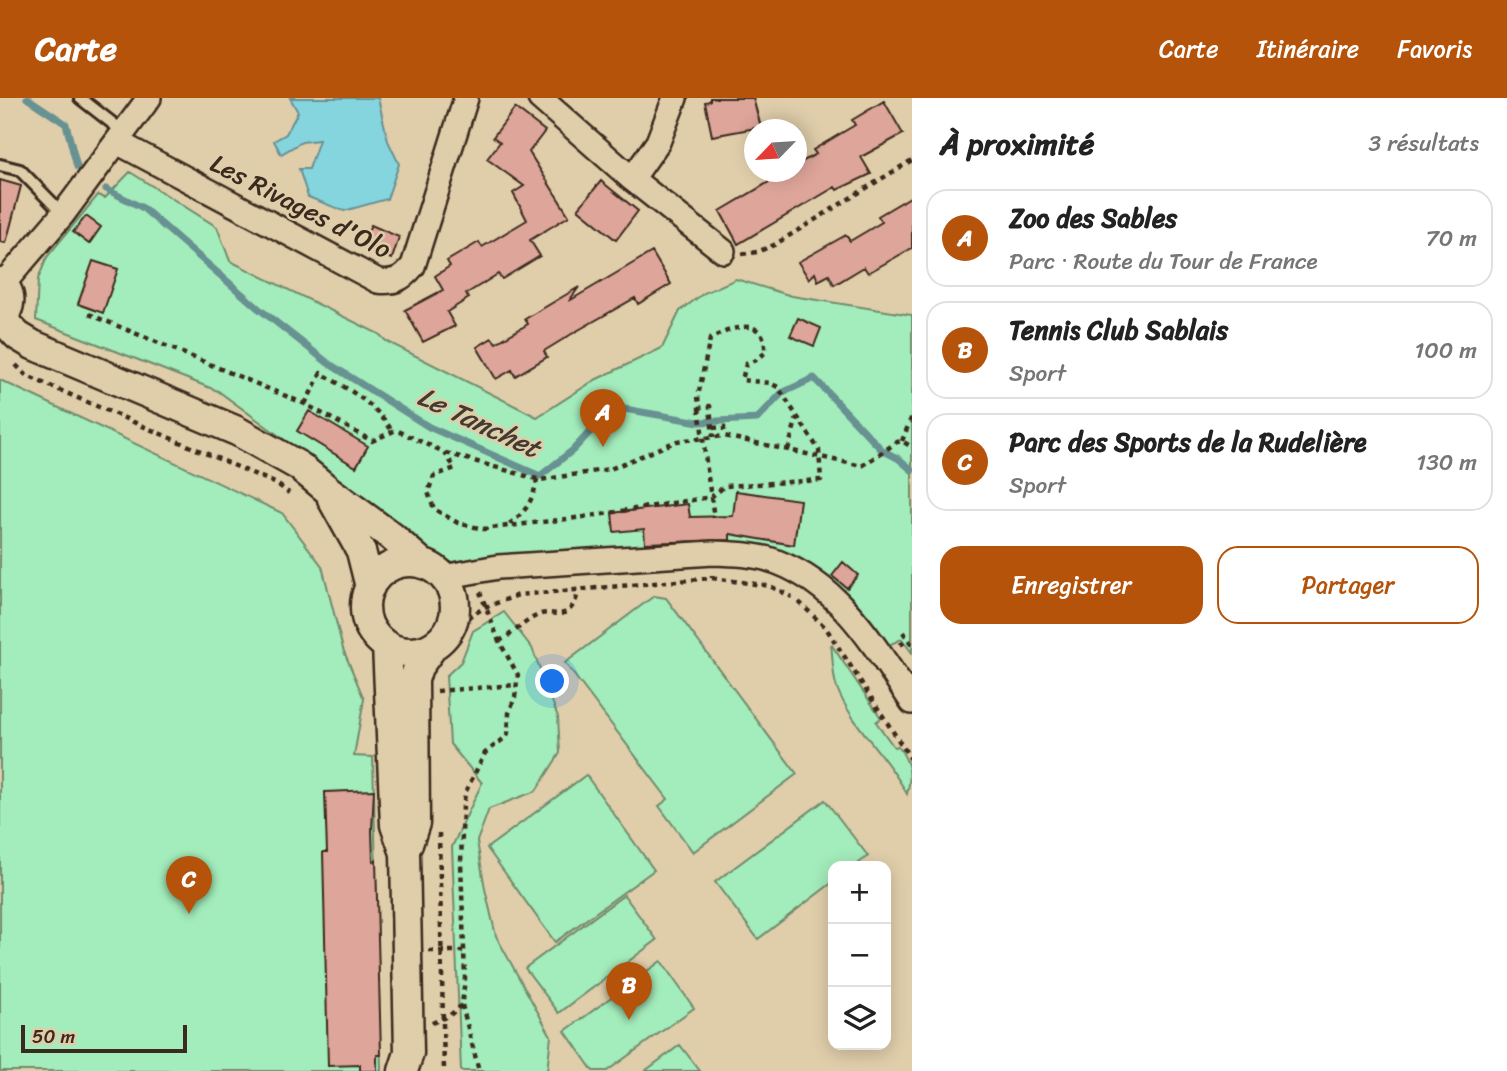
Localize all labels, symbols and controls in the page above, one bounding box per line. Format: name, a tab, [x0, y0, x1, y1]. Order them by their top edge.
text: Carte	[35, 20, 117, 78]
text: Carte	[1159, 28, 1219, 70]
text: Itinéraire	[1257, 28, 1359, 70]
text: Favoris	[1397, 28, 1472, 70]
text: À proximité	[940, 117, 1094, 171]
north arrow	[744, 119, 807, 182]
text: 3 résultats	[1369, 123, 1479, 164]
street label: Les Rivages d'Olo	[202, 140, 400, 272]
text: Zoo des Sables	[1009, 195, 1177, 241]
text: A	[957, 218, 973, 259]
text: 70 m	[1426, 218, 1477, 259]
text: Parc · Route du Tour de France	[1009, 241, 1318, 282]
text: Tennis Club Sablais	[1009, 307, 1228, 353]
text: B	[958, 330, 972, 371]
text: 100 m	[1414, 330, 1477, 371]
text: Sport	[1009, 353, 1066, 394]
water label: Le Tanchet	[410, 372, 551, 473]
pin: A	[580, 389, 626, 447]
text: Parc des Sports de la Rudelière	[1009, 419, 1367, 465]
text: C	[958, 442, 972, 483]
text: 130 m	[1416, 442, 1477, 483]
text: Sport	[1009, 465, 1066, 506]
button: Enregistrer	[940, 546, 1203, 624]
button: Partager	[1217, 546, 1479, 624]
your location	[535, 664, 569, 698]
pin: C	[166, 856, 212, 914]
map controls	[828, 861, 891, 1050]
button: +	[828, 861, 891, 924]
button: −	[828, 924, 891, 987]
pin: B	[606, 962, 652, 1020]
button: layers	[828, 987, 891, 1050]
text: 50 m	[32, 1020, 75, 1053]
scale bar	[21, 1022, 187, 1054]

